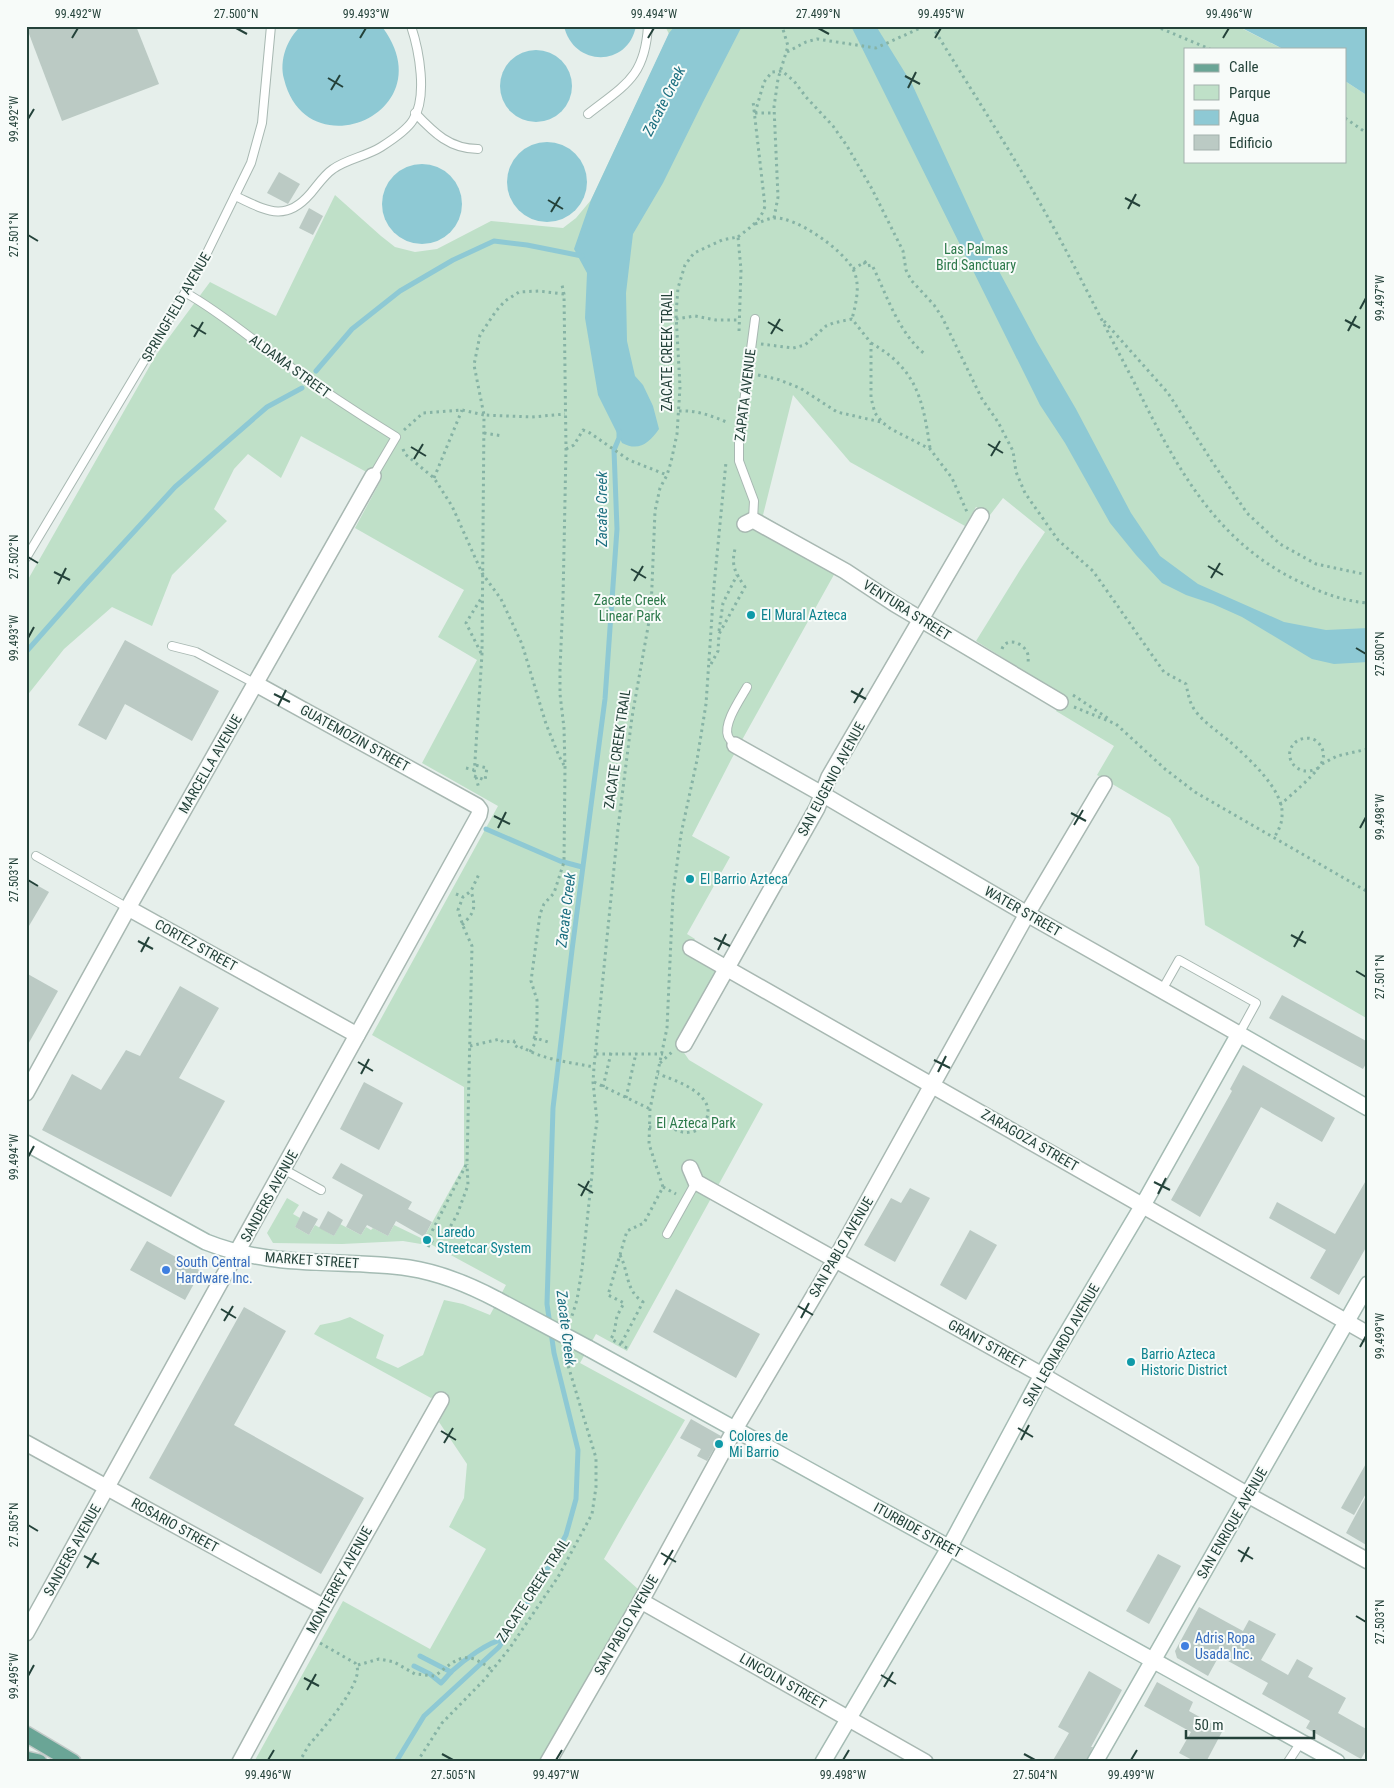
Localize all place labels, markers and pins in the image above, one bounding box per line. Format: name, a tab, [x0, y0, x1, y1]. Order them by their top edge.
place label: El Mural Azteca	[761, 607, 847, 623]
marker: El Mural Azteca	[745, 609, 757, 621]
place label: El Barrio Azteca	[700, 871, 788, 887]
marker: El Barrio Azteca	[684, 873, 696, 885]
place label: Laredo Streetcar System	[437, 1224, 531, 1256]
marker: Laredo Streetcar System	[421, 1234, 433, 1246]
place label: South Central Hardware Inc.	[176, 1254, 253, 1286]
marker: South Central Hardware Inc.	[160, 1264, 172, 1276]
place label: Barrio Azteca Historic District	[1141, 1346, 1227, 1378]
marker: Barrio Azteca Historic District	[1125, 1356, 1137, 1368]
place label: Colores de Mi Barrio	[729, 1428, 788, 1460]
marker: Colores de Mi Barrio	[713, 1438, 725, 1450]
place label: Adris Ropa Usada Inc.	[1195, 1630, 1255, 1662]
marker: Adris Ropa Usada Inc.	[1179, 1640, 1191, 1652]

